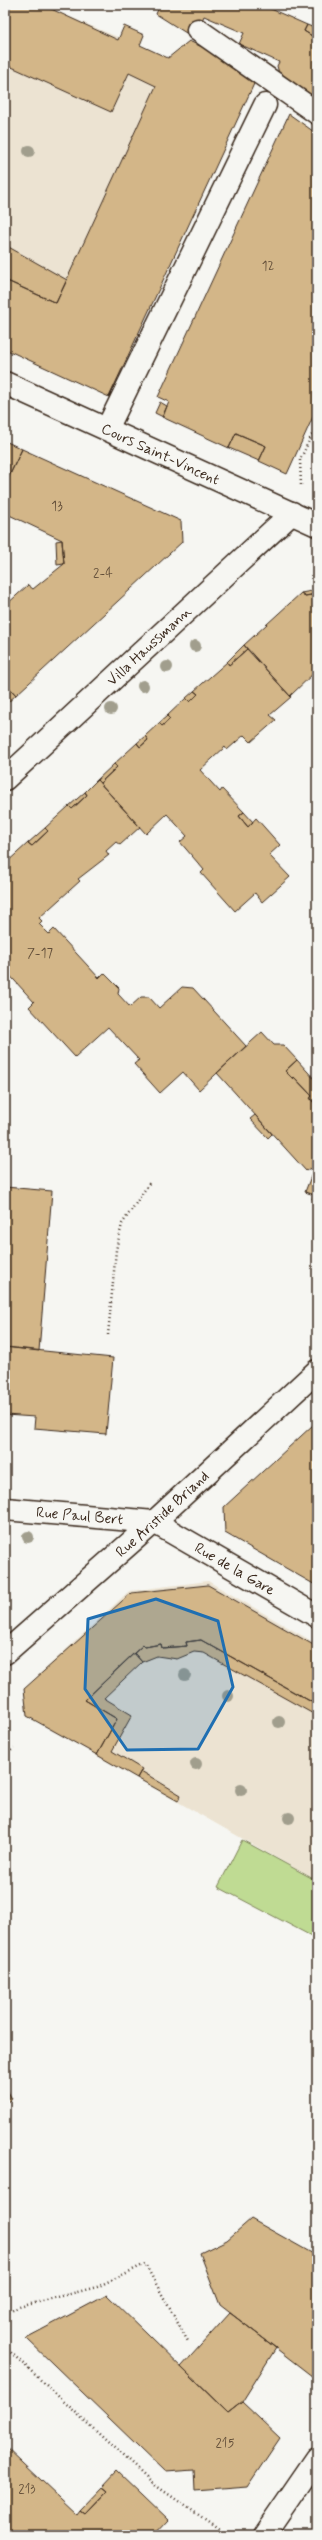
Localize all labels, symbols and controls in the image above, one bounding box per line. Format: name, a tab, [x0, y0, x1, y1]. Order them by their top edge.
house number: 12	[262, 258, 274, 275]
street label: Cours Saint-Vincent	[98, 419, 223, 491]
house number: 13	[51, 498, 63, 515]
house number: 2-4	[93, 565, 113, 582]
street label: Villa Haussmann	[103, 602, 196, 691]
house number: 7-17	[27, 945, 53, 962]
street label: Rue Aristide Briand	[112, 1467, 214, 1562]
street label: Rue Paul Bert	[35, 1503, 124, 1530]
street label: Rue de la Gare	[190, 1538, 278, 1601]
house number: 215	[215, 2435, 235, 2452]
house number: 213	[18, 2481, 36, 2498]

